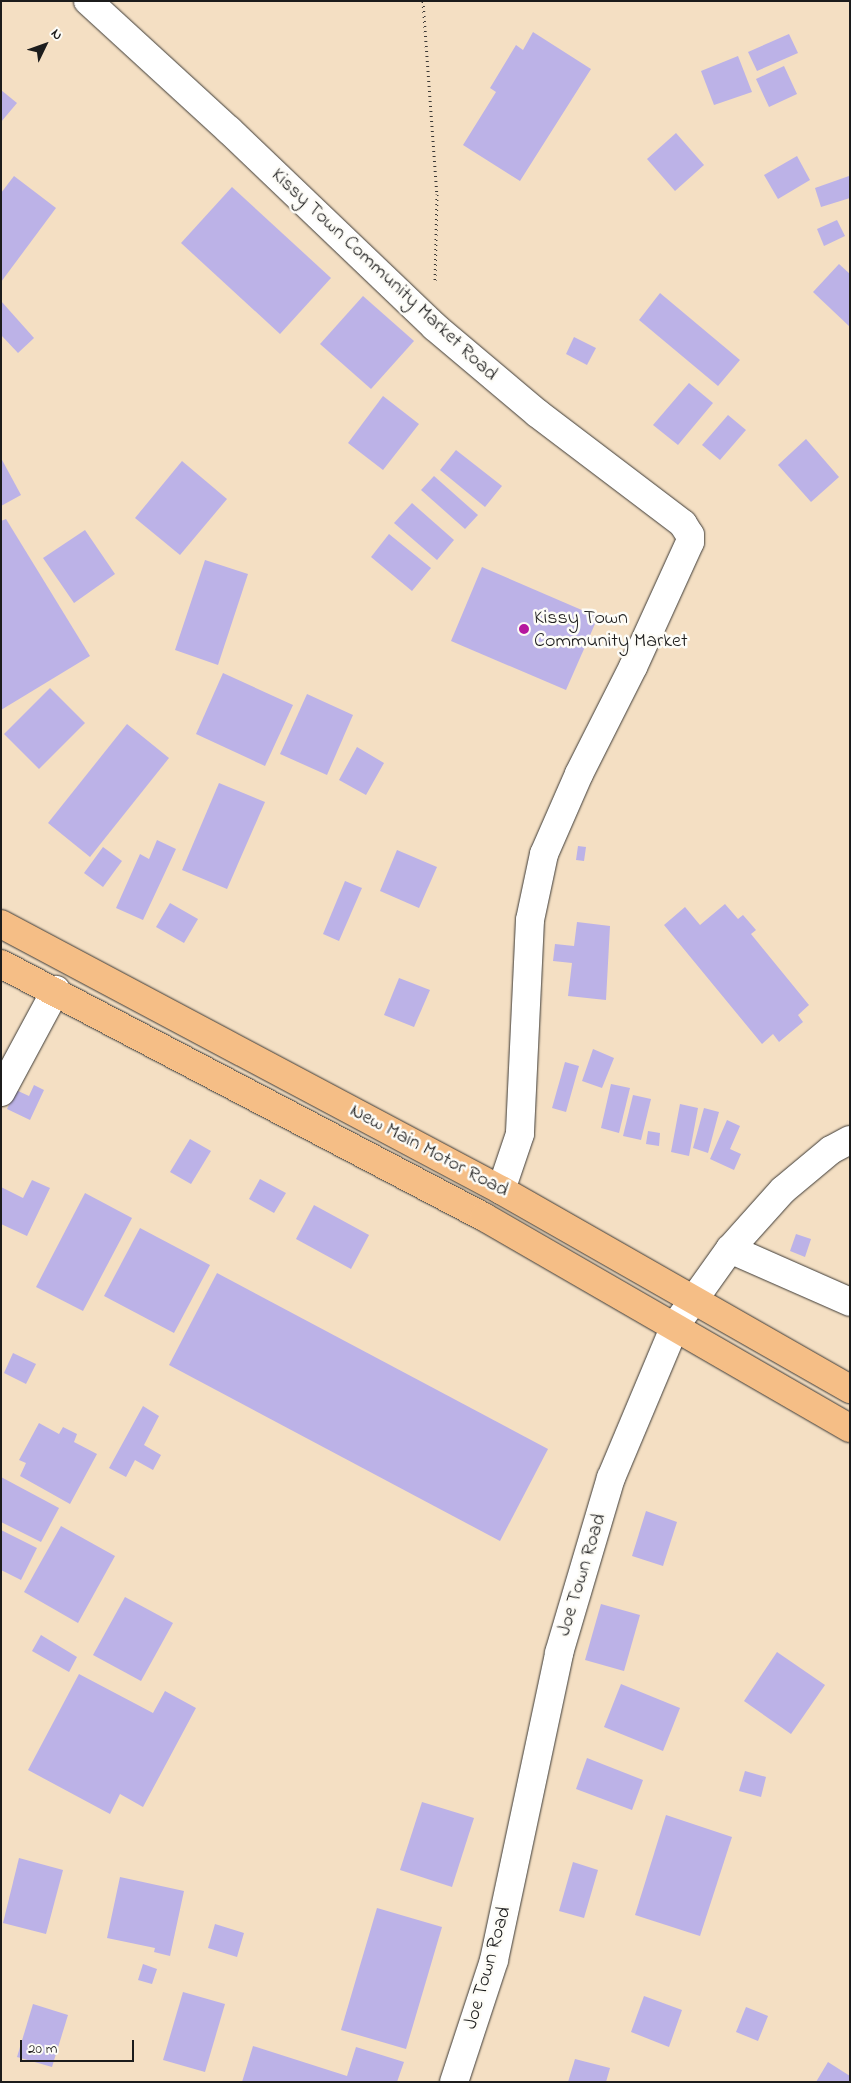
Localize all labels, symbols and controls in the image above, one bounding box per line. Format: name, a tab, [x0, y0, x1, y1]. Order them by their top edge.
north arrow	[20, 20, 70, 70]
text: N	[46, 24, 67, 45]
street label: Kissy Town Community Market Road	[266, 164, 502, 386]
place label: Kissy Town Community Market	[534, 606, 688, 653]
marker: Kissy Town Community Market	[518, 623, 530, 635]
street label: New Main Motor Road	[346, 1099, 512, 1203]
street label: Joe Town Road	[552, 1511, 612, 1639]
street label: Joe Town Road	[459, 1904, 517, 2032]
scale bar	[22, 2030, 136, 2062]
text: 20 m	[28, 2038, 57, 2060]

